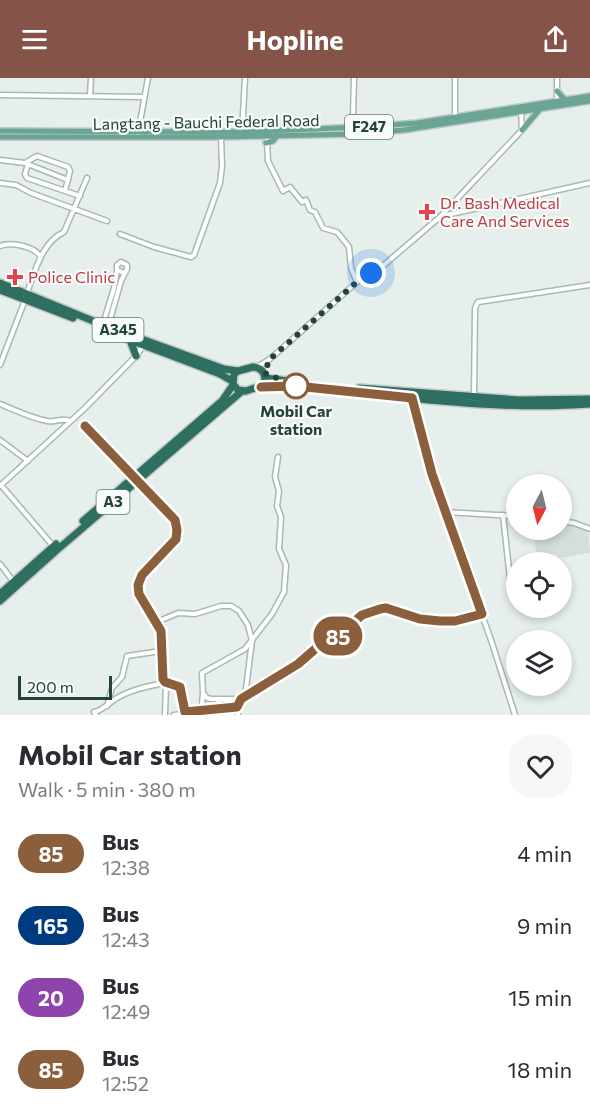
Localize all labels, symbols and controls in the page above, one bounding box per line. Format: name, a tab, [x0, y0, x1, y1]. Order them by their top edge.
icon: menu	[18, 23, 51, 56]
text: Hopline	[246, 23, 344, 56]
icon: share	[539, 23, 572, 56]
street label: Langtang - Bauchi Federal Road	[92, 110, 320, 133]
road number: F247	[345, 115, 393, 139]
place label: Dr. Bash Medical Care And Services	[440, 193, 570, 230]
marker: Dr. Bash Medical Care And Services	[418, 203, 436, 221]
your location	[356, 258, 386, 288]
place label: Police Clinic	[28, 267, 115, 286]
marker: Police Clinic	[6, 268, 24, 286]
road number: A345	[92, 318, 144, 342]
marker: Mobil Car station	[283, 373, 309, 399]
place label: Mobil Car station	[260, 401, 332, 438]
north arrow	[506, 474, 572, 540]
map controls	[506, 474, 572, 696]
road number: A3	[96, 490, 130, 514]
button: locate	[506, 552, 572, 618]
line badge: 85	[311, 616, 365, 656]
text: 85	[325, 624, 351, 649]
button: layers	[506, 630, 572, 696]
scale bar	[18, 673, 112, 700]
text: 200 m	[27, 677, 74, 696]
button: heart	[509, 735, 572, 798]
text: Mobil Car station	[18, 737, 242, 771]
text: Walk · 5 min · 380 m	[18, 777, 196, 801]
text: Bus	[102, 828, 139, 855]
text: 4 min	[517, 840, 572, 867]
text: 85	[38, 841, 64, 866]
text: 12:38	[102, 855, 150, 879]
text: Bus	[102, 900, 139, 927]
text: 9 min	[517, 912, 572, 939]
text: 165	[34, 913, 68, 938]
text: 12:43	[102, 927, 150, 951]
text: Bus	[102, 972, 139, 999]
text: 15 min	[508, 984, 572, 1011]
text: 20	[38, 985, 64, 1010]
text: 12:49	[102, 999, 151, 1023]
text: Bus	[102, 1044, 139, 1071]
text: 18 min	[508, 1056, 572, 1083]
text: 85	[38, 1057, 64, 1082]
text: 12:52	[102, 1071, 149, 1095]

